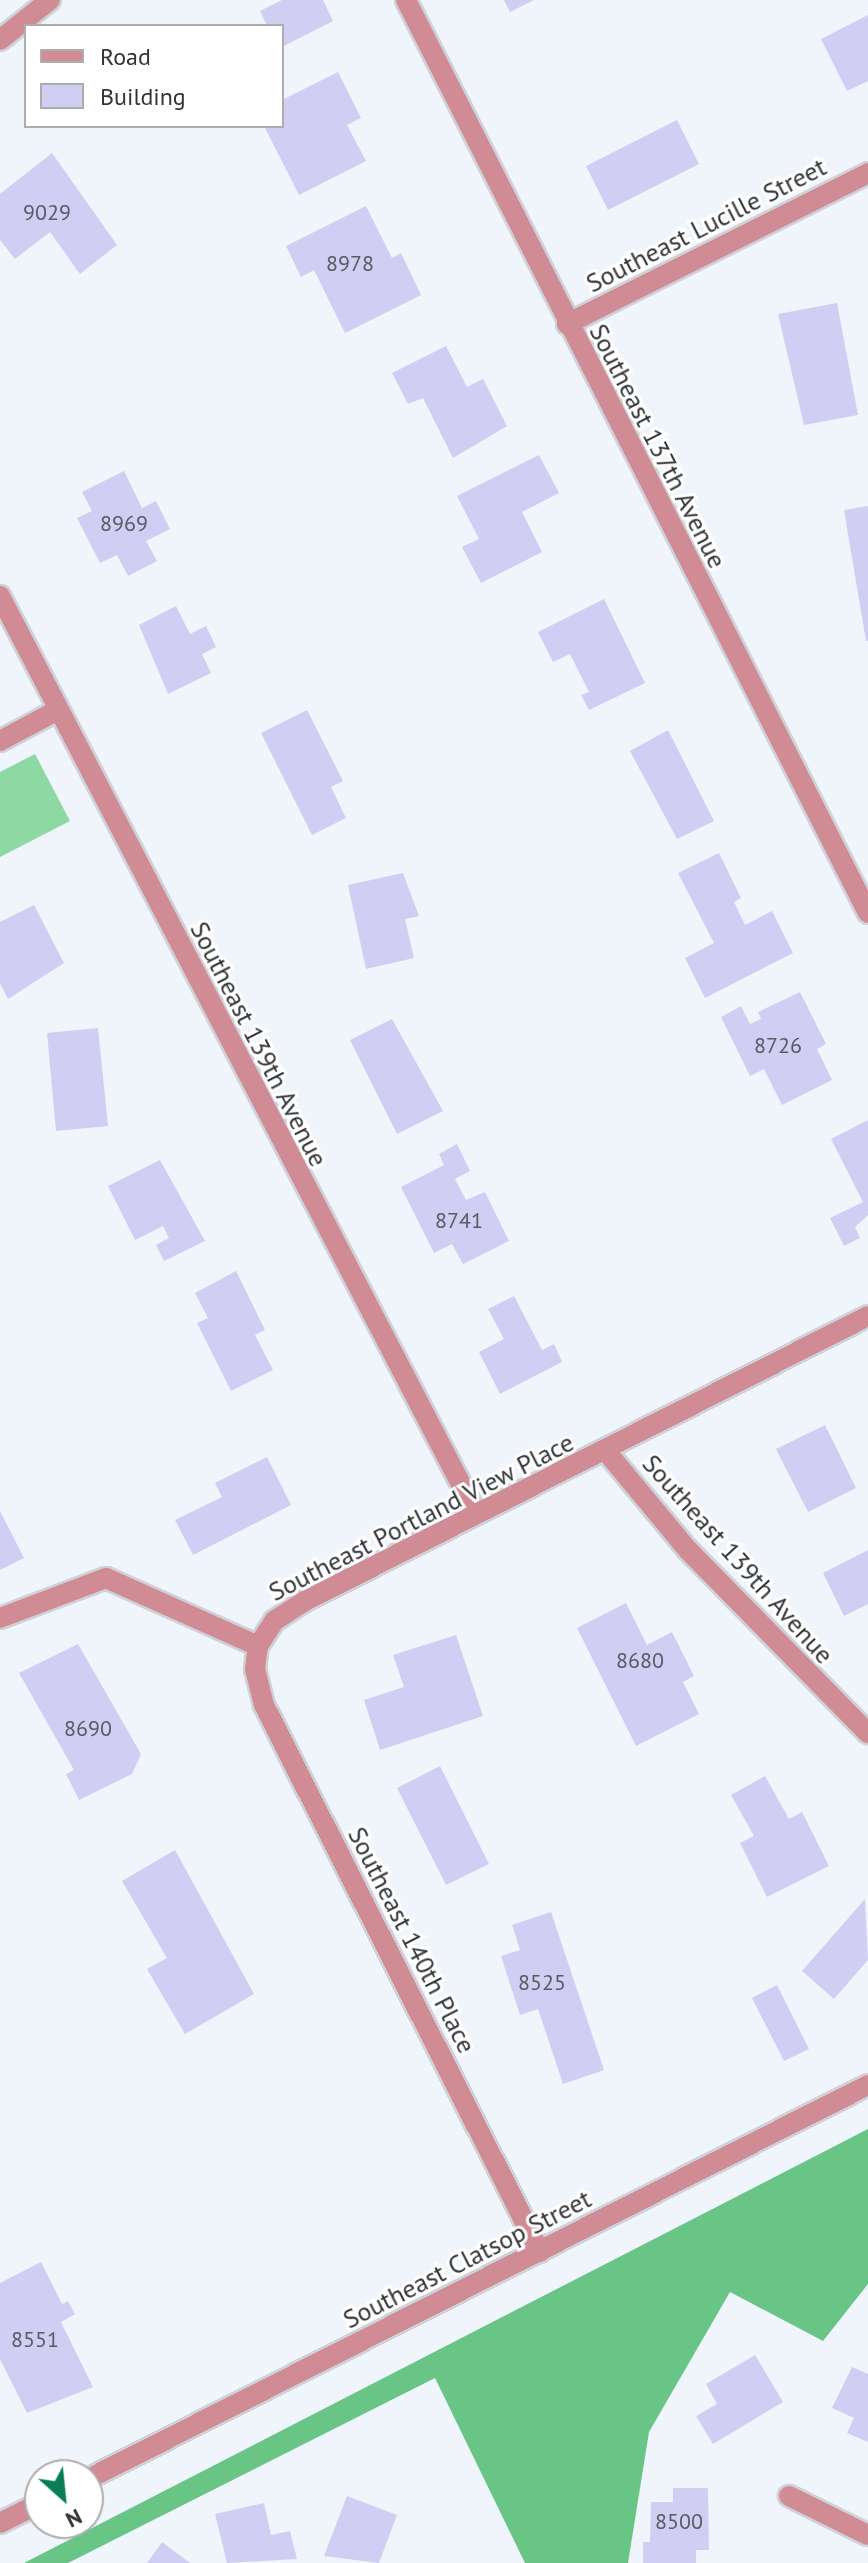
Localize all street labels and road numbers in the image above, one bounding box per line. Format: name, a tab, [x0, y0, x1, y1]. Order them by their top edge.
street label: Southeast Lucille Street	[581, 151, 831, 299]
street label: Southeast 137th Avenue	[583, 318, 733, 574]
street label: Southeast 139th Avenue	[184, 916, 334, 1172]
street label: Southeast Portland View Place	[263, 1426, 579, 1608]
street label: Southeast 139th Avenue	[636, 1448, 840, 1670]
street label: Southeast 140th Place	[341, 1822, 483, 2058]
street label: Southeast Clatsop Street	[338, 2183, 596, 2335]

